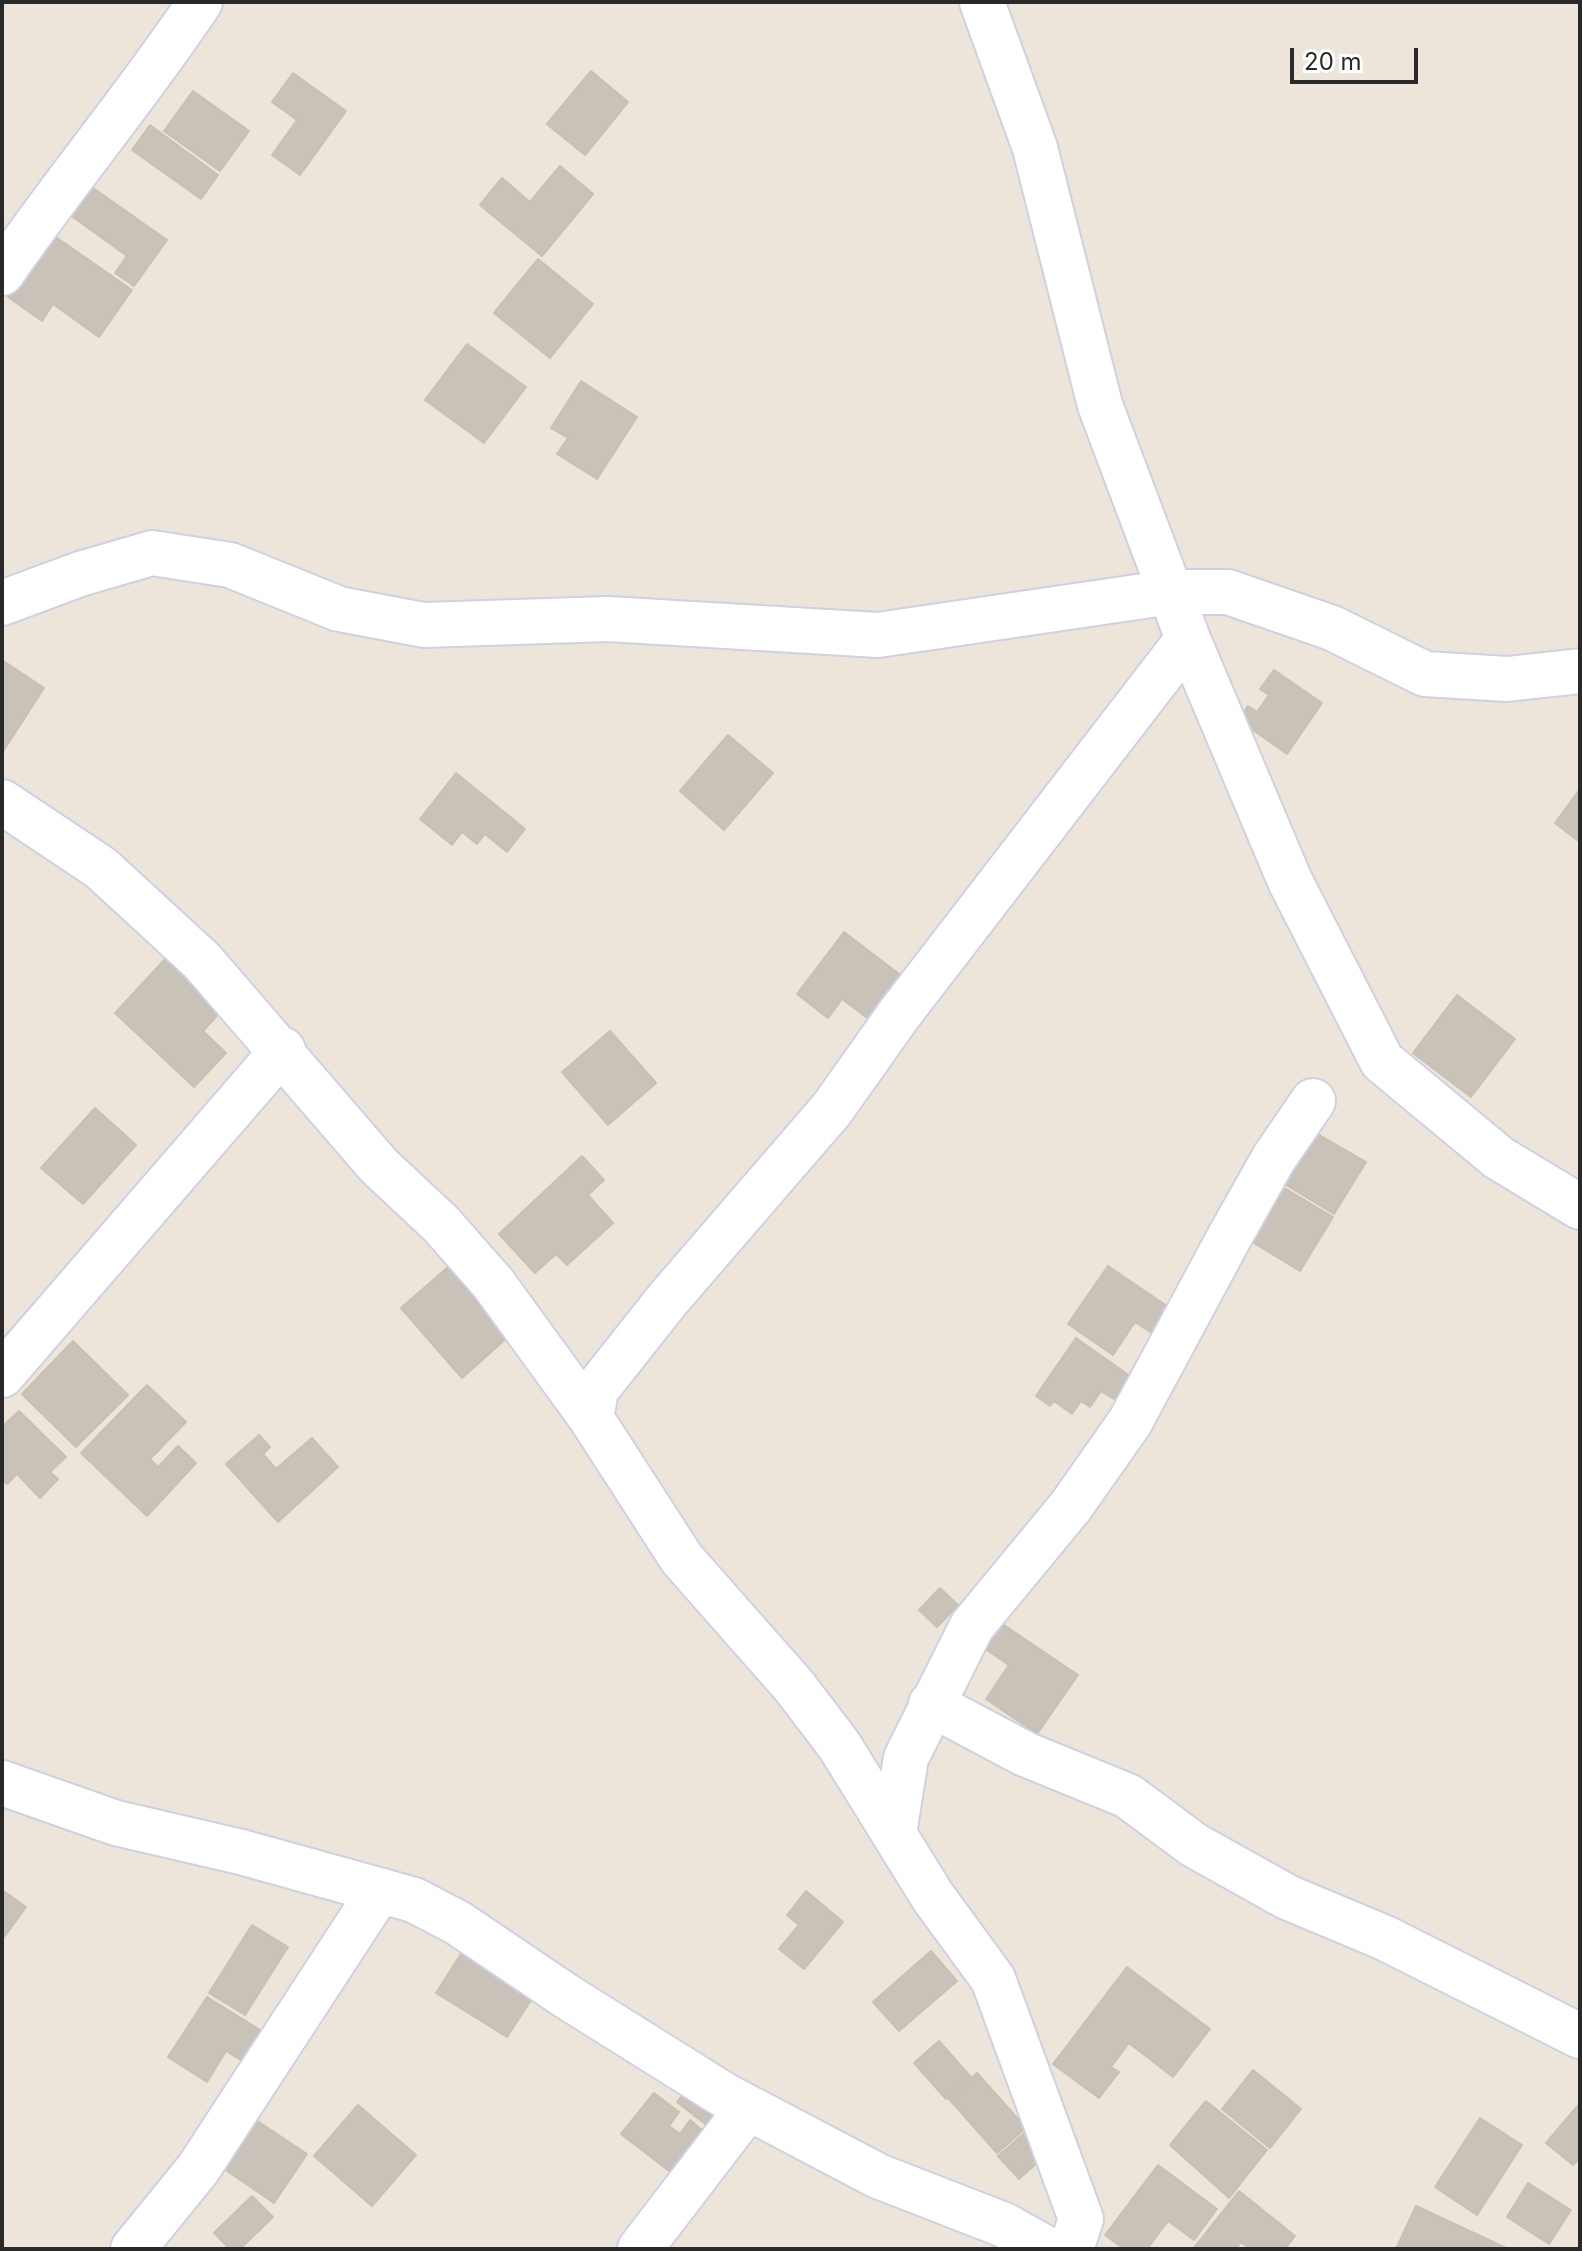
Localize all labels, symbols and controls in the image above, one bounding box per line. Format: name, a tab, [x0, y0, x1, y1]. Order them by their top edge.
scale bar	[1294, 32, 1422, 82]
text: 20 m	[1304, 47, 1362, 76]

